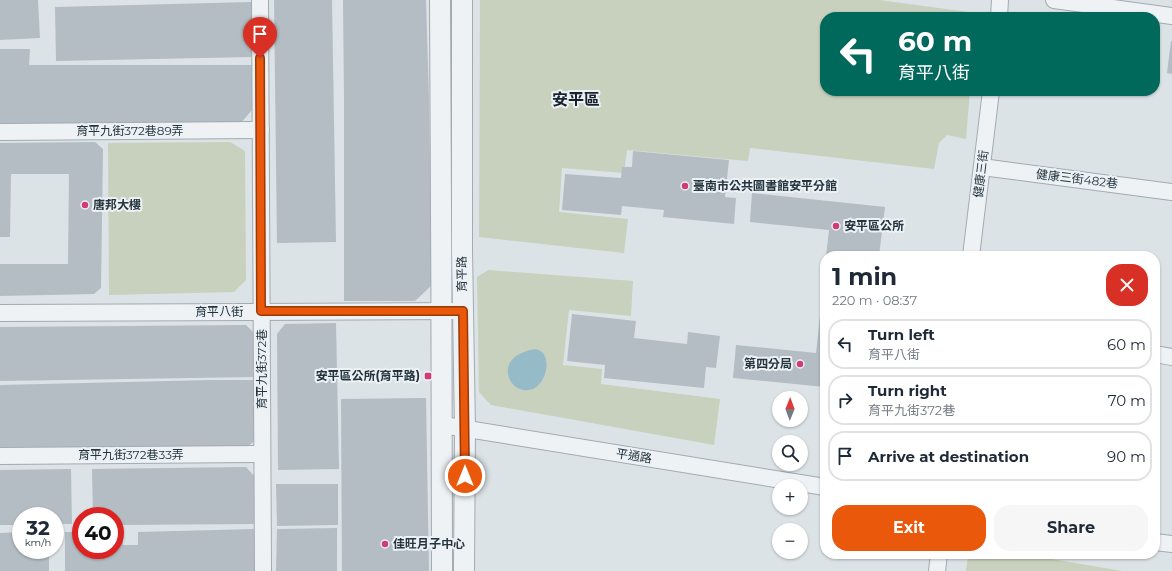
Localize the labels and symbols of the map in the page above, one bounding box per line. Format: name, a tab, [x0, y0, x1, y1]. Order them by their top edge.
pin	[243, 17, 277, 58]
district label: 安平區	[552, 90, 600, 109]
street label: 育平九街372巷89弄	[76, 123, 184, 138]
street label: 健康三街	[970, 149, 991, 199]
street label: 健康三街482巷	[1035, 166, 1119, 191]
place label: 臺南市公共圖書館安平分館	[693, 178, 837, 193]
marker: 臺南市公共圖書館安平分館	[680, 181, 690, 191]
place label: 唐邦大樓	[93, 197, 141, 212]
marker: 唐邦大樓	[80, 200, 90, 210]
place label: 安平區公所	[844, 218, 904, 233]
marker: 安平區公所	[831, 221, 841, 231]
street label: 育平路	[454, 256, 469, 292]
street label: 育平八街	[195, 304, 243, 319]
street label: 育平九街372巷	[254, 329, 269, 409]
place label: 第四分局	[744, 356, 792, 371]
marker: 第四分局	[795, 359, 805, 369]
place label: 安平區公所(育平路)	[315, 368, 420, 383]
marker: 安平區公所(育平路)	[423, 371, 433, 381]
north arrow	[772, 391, 808, 427]
street label: 平通路	[615, 445, 653, 466]
street label: 育平九街372巷33弄	[78, 447, 184, 462]
position arrow	[444, 455, 486, 497]
speed limit sign: 40	[72, 507, 124, 559]
place label: 佳旺月子中心	[393, 536, 465, 551]
marker: 佳旺月子中心	[380, 539, 390, 549]

